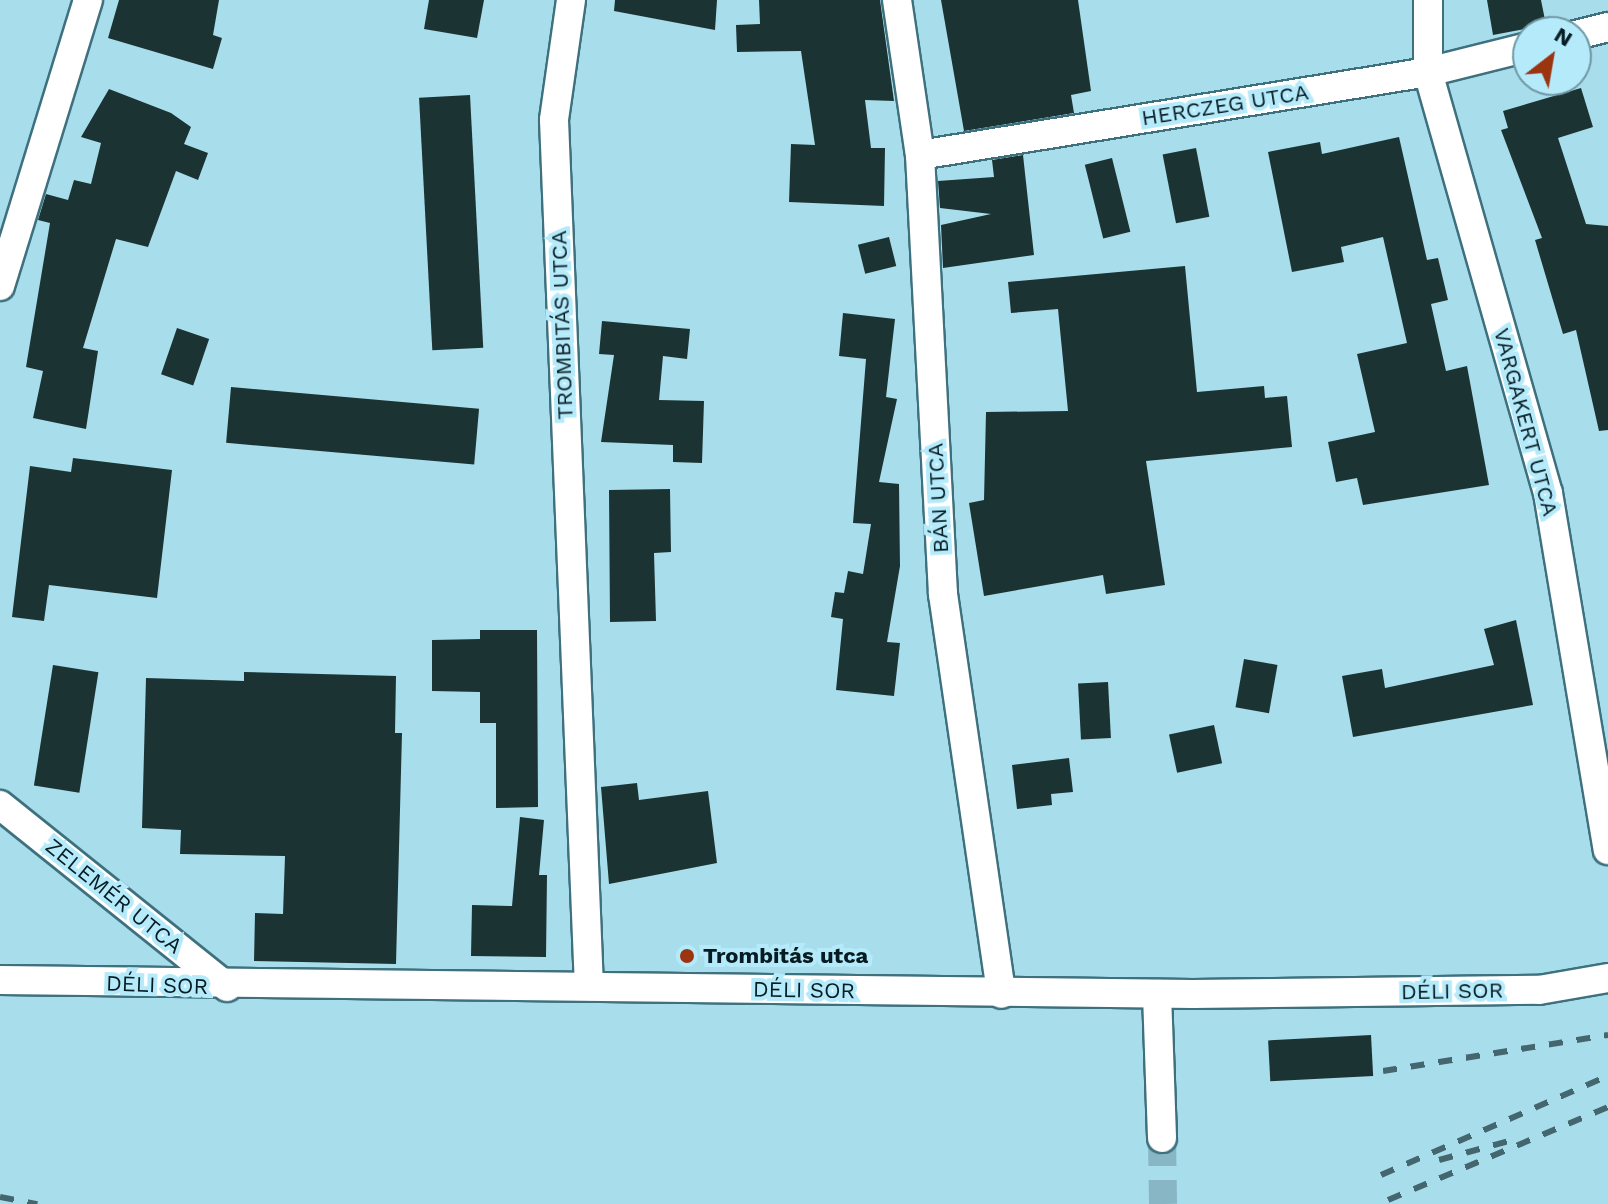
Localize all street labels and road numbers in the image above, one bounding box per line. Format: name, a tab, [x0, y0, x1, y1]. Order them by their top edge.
street label: HERCZEG UTCA	[1140, 79, 1310, 131]
street label: TROMBITÁS UTCA	[546, 230, 578, 420]
street label: VARGAKERT UTCA	[1488, 325, 1564, 519]
street label: BÁN UTCA	[922, 442, 954, 554]
street label: ZELEMÉR UTCA	[40, 833, 188, 959]
street label: DÉLI SOR	[105, 970, 209, 1000]
street label: DÉLI SOR	[753, 976, 855, 1004]
street label: DÉLI SOR	[1401, 977, 1503, 1005]

